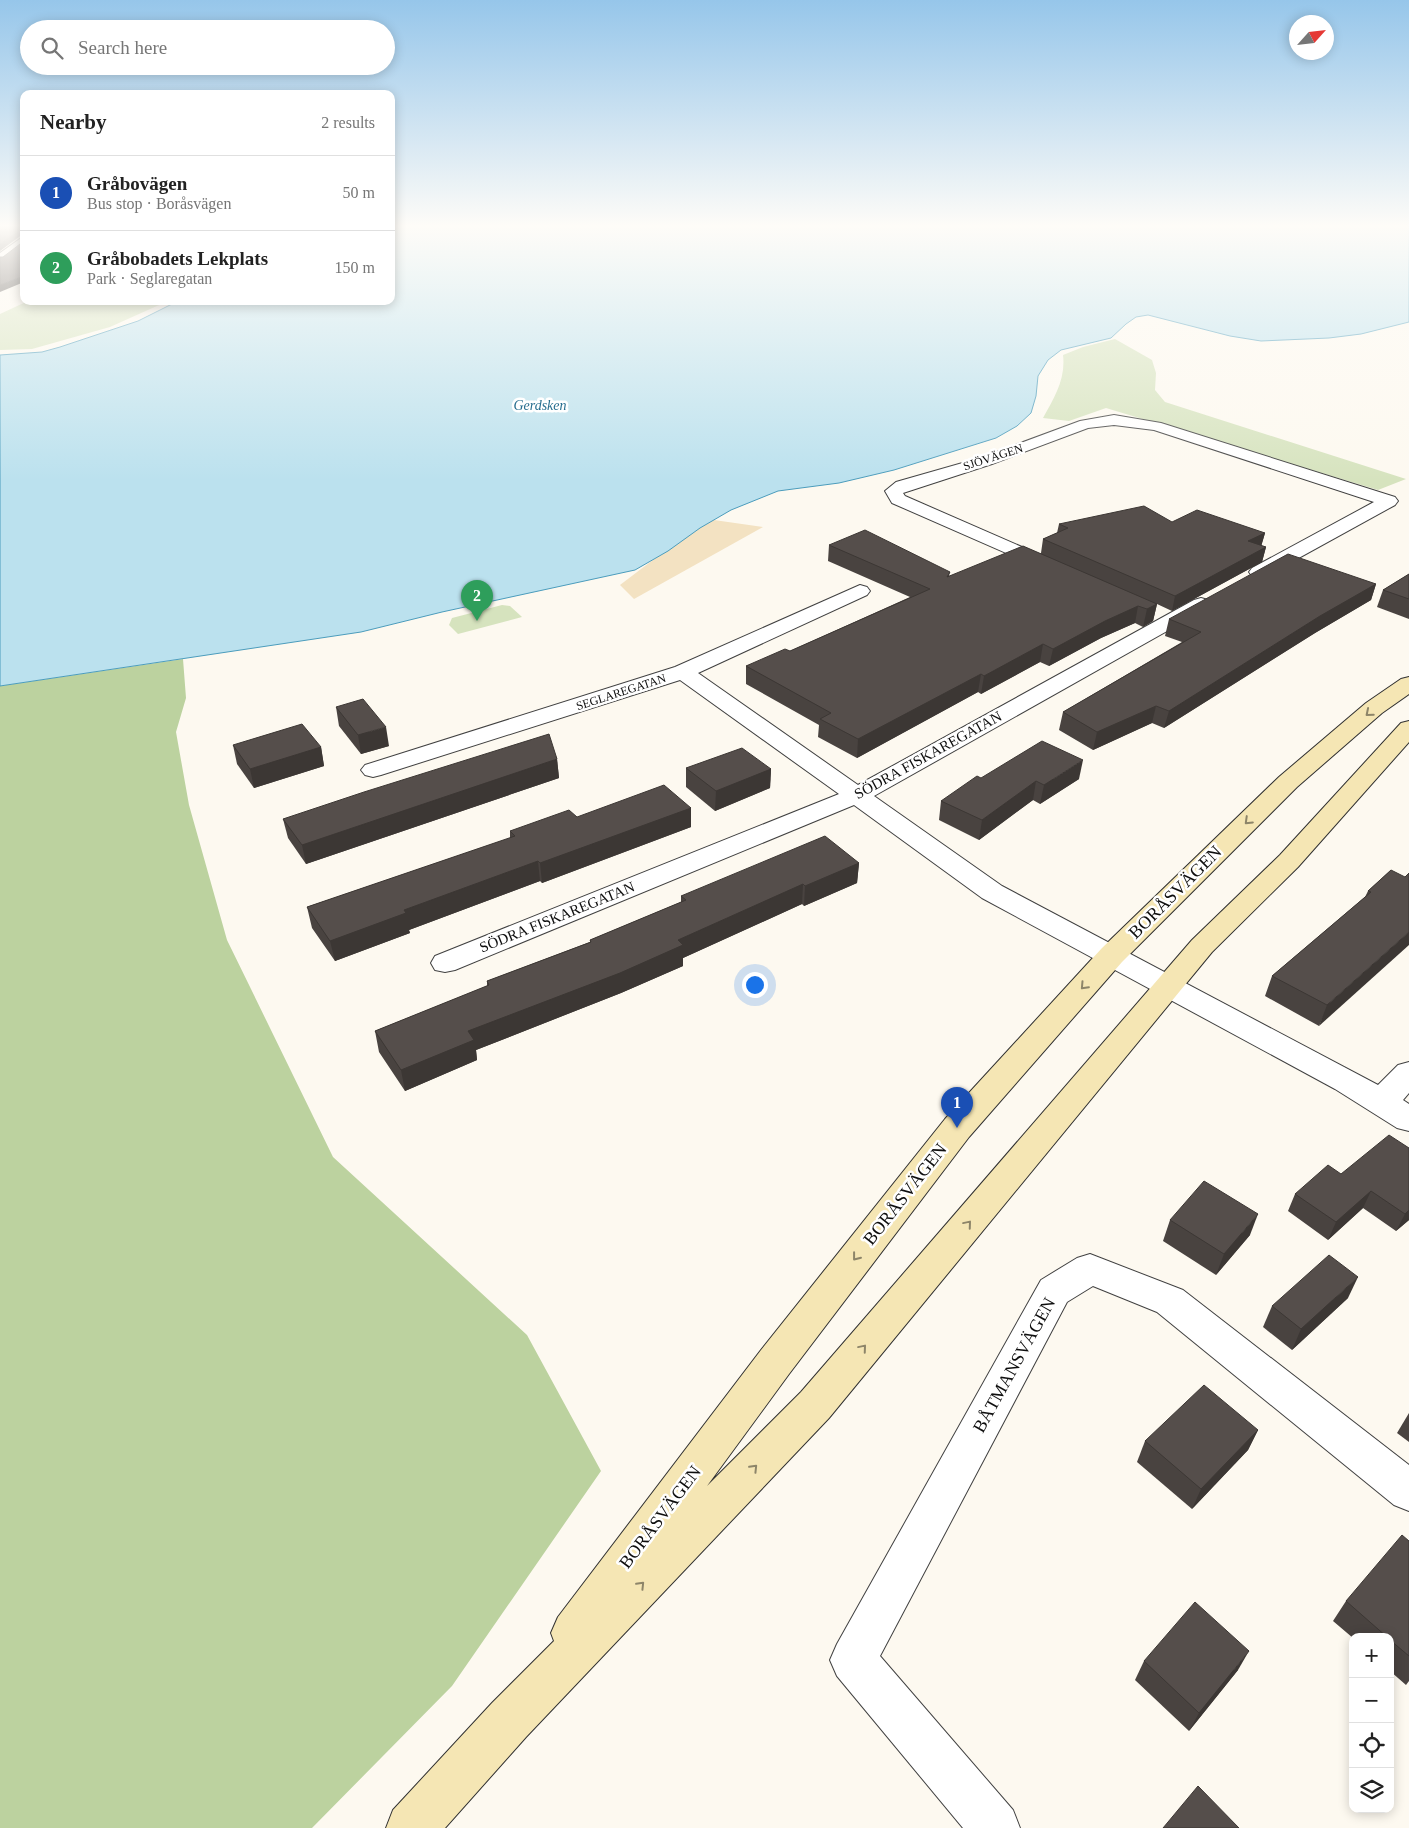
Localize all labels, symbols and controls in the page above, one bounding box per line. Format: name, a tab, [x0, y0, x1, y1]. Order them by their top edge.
north arrow	[1289, 15, 1334, 60]
search box	[20, 20, 395, 75]
icon: search	[38, 34, 66, 62]
text: Search here	[78, 37, 167, 58]
text: Nearby	[40, 110, 107, 134]
text: 2 results	[321, 114, 375, 131]
text: Gråbovägen	[87, 173, 187, 194]
text: 1	[52, 184, 60, 201]
text: 50 m	[343, 184, 375, 201]
text: Bus stop · Boråsvägen	[87, 195, 231, 212]
text: Gråbobadets Lekplats	[87, 248, 268, 269]
text: 2	[52, 259, 60, 276]
text: 150 m	[335, 259, 375, 276]
text: Park · Seglaregatan	[87, 270, 212, 287]
water label: Gerdsken	[513, 398, 567, 413]
street label: SJÖVÄGEN	[961, 441, 1025, 473]
pin: 2	[461, 580, 493, 621]
street label: SEGLAREGATAN	[574, 671, 668, 713]
one-way arrow	[1366, 707, 1375, 716]
street label: SÖDRA FISKAREGATAN	[852, 708, 1005, 802]
one-way arrow	[1245, 815, 1254, 824]
street label: BORÅSVÄGEN	[1124, 841, 1226, 943]
street label: SÖDRA FISKAREGATAN	[477, 878, 637, 955]
your location	[742, 972, 768, 998]
one-way arrow	[1081, 980, 1090, 989]
pin: 1	[941, 1087, 973, 1128]
street label: BORÅSVÄGEN	[859, 1139, 951, 1249]
one-way arrow	[963, 1221, 971, 1230]
one-way arrow	[854, 1251, 862, 1260]
street label: BÅTMANSVÄGEN	[969, 1294, 1059, 1436]
one-way arrow	[858, 1345, 866, 1354]
street label: BORÅSVÄGEN	[615, 1462, 705, 1572]
one-way arrow	[748, 1465, 757, 1474]
one-way arrow	[635, 1581, 644, 1590]
map controls	[1349, 1633, 1394, 1813]
button: +	[1349, 1633, 1394, 1678]
button: −	[1349, 1678, 1394, 1723]
button: locate	[1349, 1723, 1394, 1768]
button: layers	[1349, 1768, 1394, 1813]

